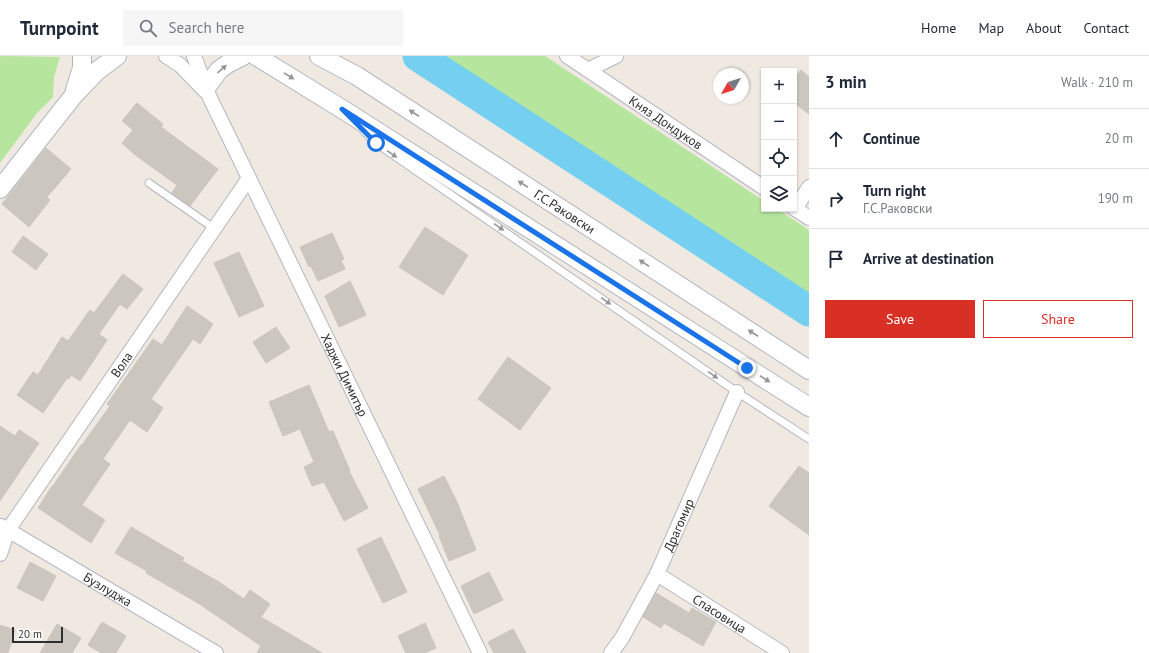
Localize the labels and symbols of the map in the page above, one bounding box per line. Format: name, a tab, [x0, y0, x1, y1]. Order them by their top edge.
one-way arrow	[217, 64, 227, 73]
north arrow	[713, 68, 749, 104]
one-way arrow	[283, 73, 295, 80]
street label: Княз Дондуков	[626, 92, 706, 153]
one-way arrow	[408, 110, 420, 117]
route start	[367, 134, 385, 152]
one-way arrow	[387, 150, 397, 158]
one-way arrow	[518, 180, 528, 188]
street label: Г.С.Раковски	[531, 185, 599, 237]
one-way arrow	[494, 224, 505, 231]
one-way arrow	[638, 259, 650, 266]
one-way arrow	[601, 297, 612, 305]
one-way arrow	[747, 330, 759, 337]
street label: Хаджи Димитър	[317, 331, 372, 419]
street label: Вола	[107, 348, 136, 381]
route end	[738, 359, 756, 377]
one-way arrow	[708, 371, 718, 379]
one-way arrow	[760, 375, 770, 383]
street label: Драгомир	[659, 496, 698, 554]
street label: Бузлуджа	[80, 568, 135, 610]
street label: Спасовица	[689, 590, 750, 637]
scale bar	[12, 625, 63, 644]

